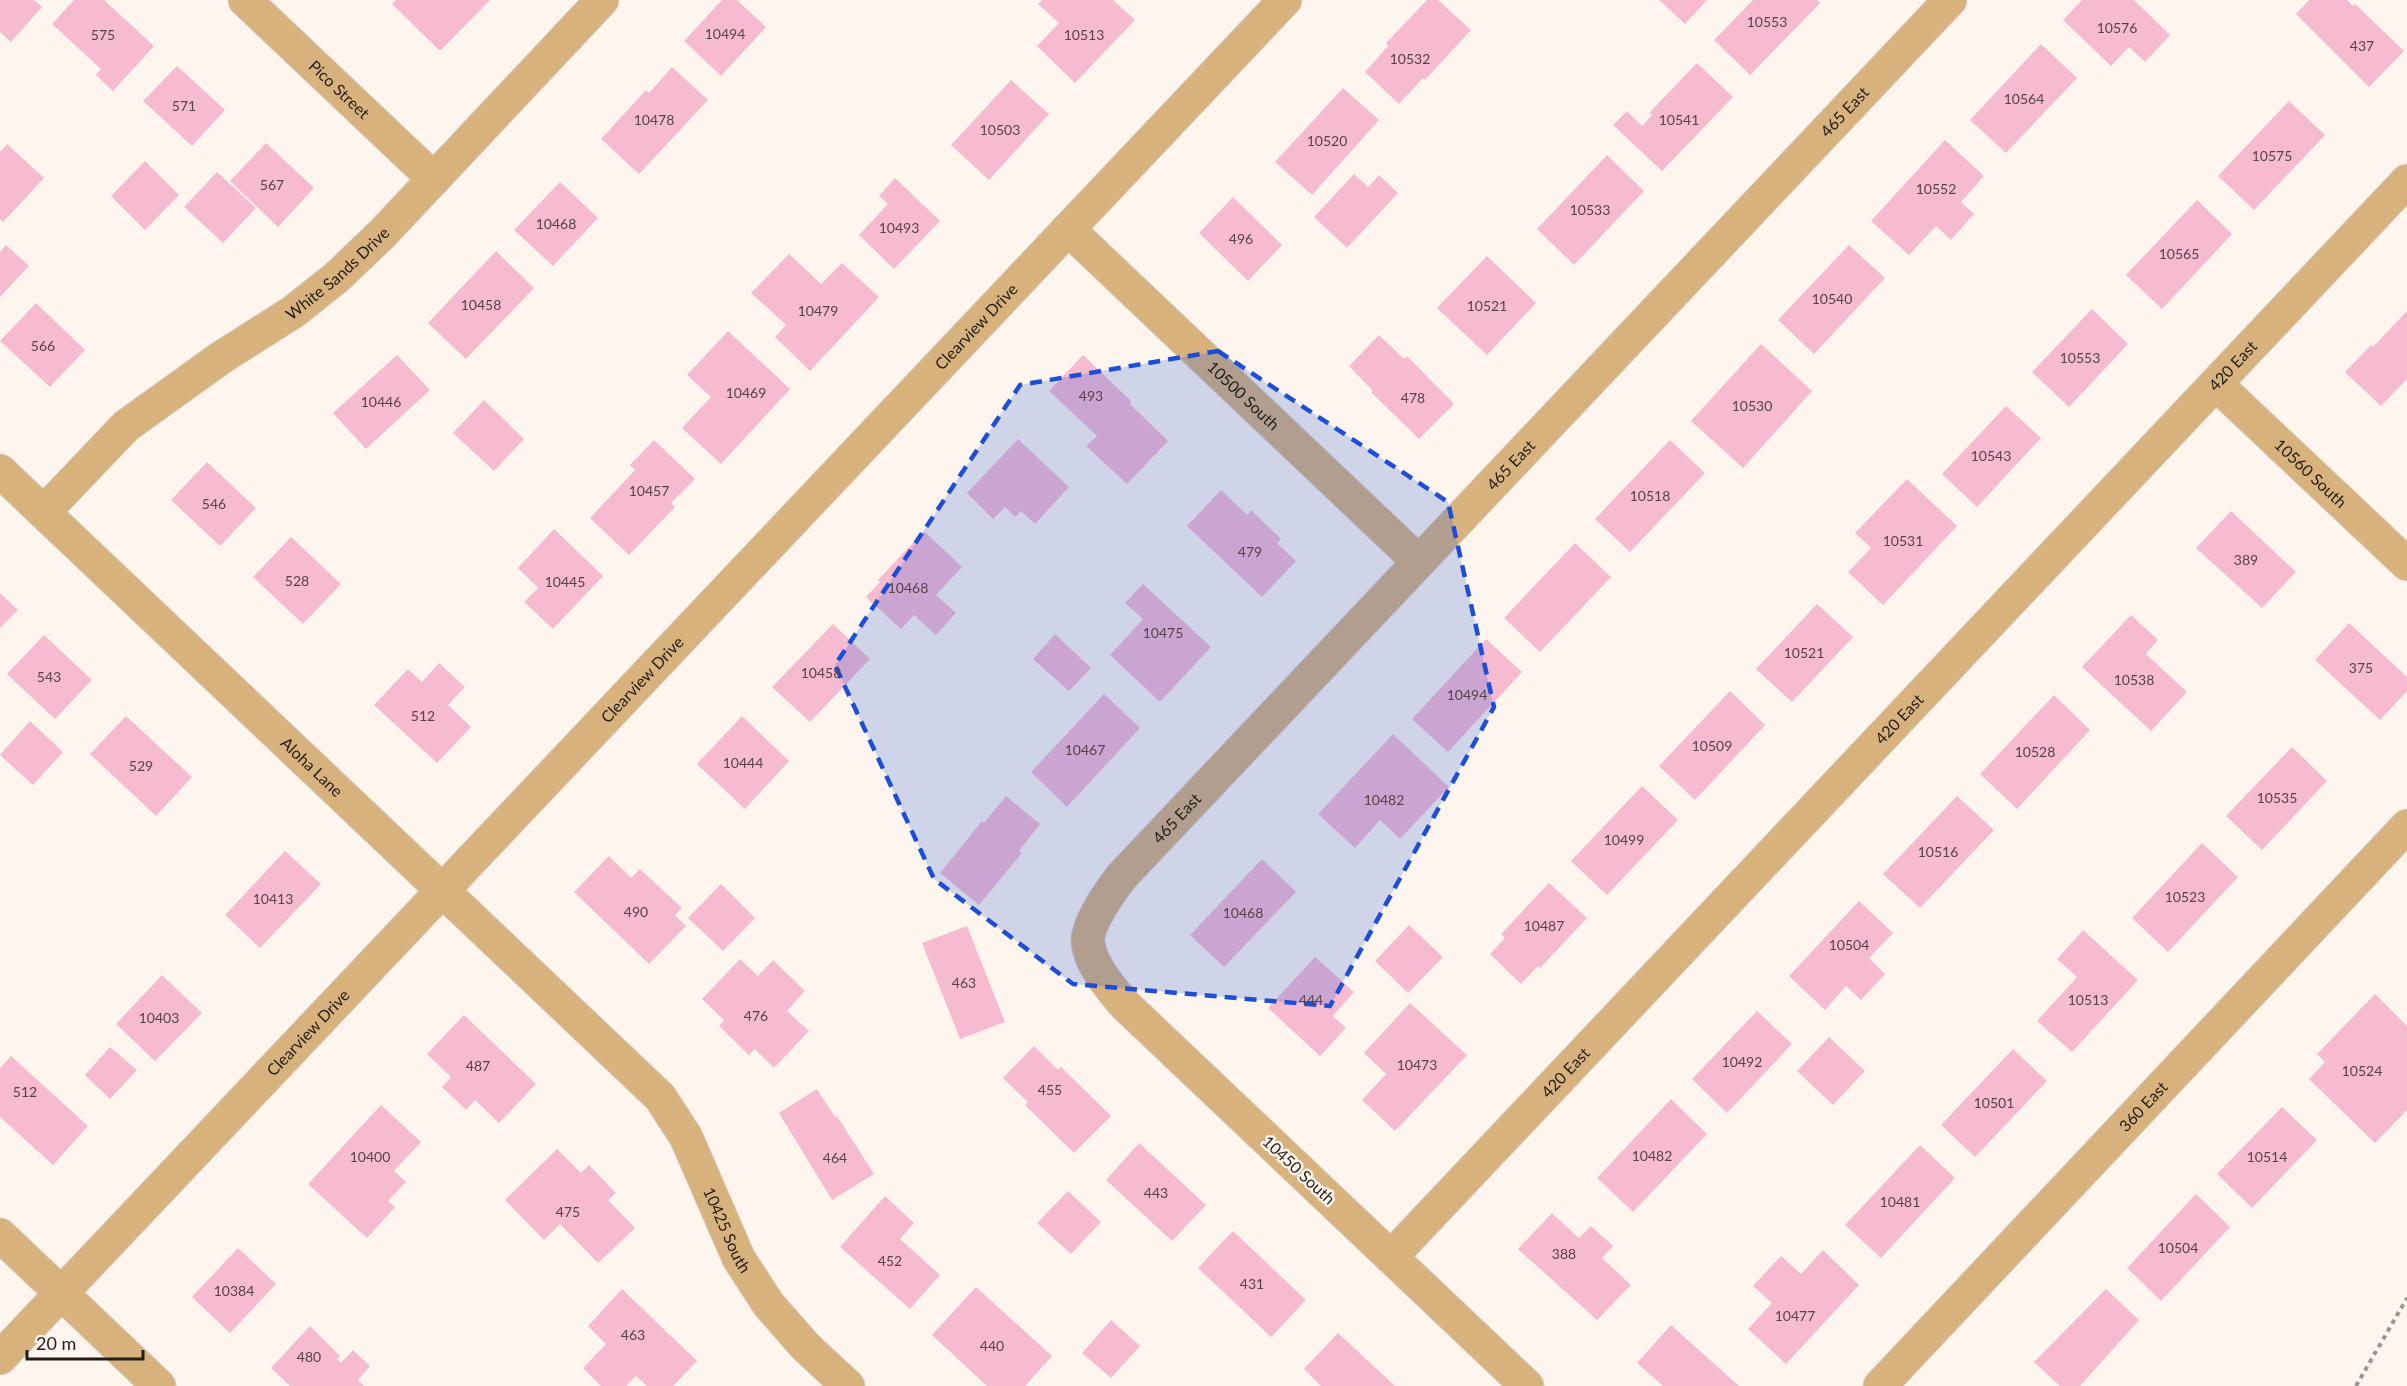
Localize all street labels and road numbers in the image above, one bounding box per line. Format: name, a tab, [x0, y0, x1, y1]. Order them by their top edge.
street label: Pico Street	[306, 56, 374, 122]
street label: 465 East	[1816, 82, 1872, 140]
street label: White Sands Drive	[282, 223, 393, 323]
street label: Clearview Drive	[930, 279, 1021, 373]
street label: 420 East	[2204, 336, 2261, 394]
street label: 10500 South	[1204, 357, 1284, 434]
street label: 10560 South	[2271, 434, 2351, 511]
street label: 465 East	[1482, 435, 1538, 494]
street label: Clearview Drive	[596, 632, 687, 726]
street label: 420 East	[1871, 689, 1927, 748]
street label: Aloha Lane	[277, 733, 347, 800]
street label: 465 East	[1148, 789, 1205, 847]
street label: Clearview Drive	[262, 985, 353, 1079]
street label: 420 East	[1537, 1043, 1593, 1101]
street label: 360 East	[2115, 1077, 2171, 1135]
street label: 10450 South	[1259, 1131, 1339, 1208]
street label: 10425 South	[700, 1184, 755, 1276]

